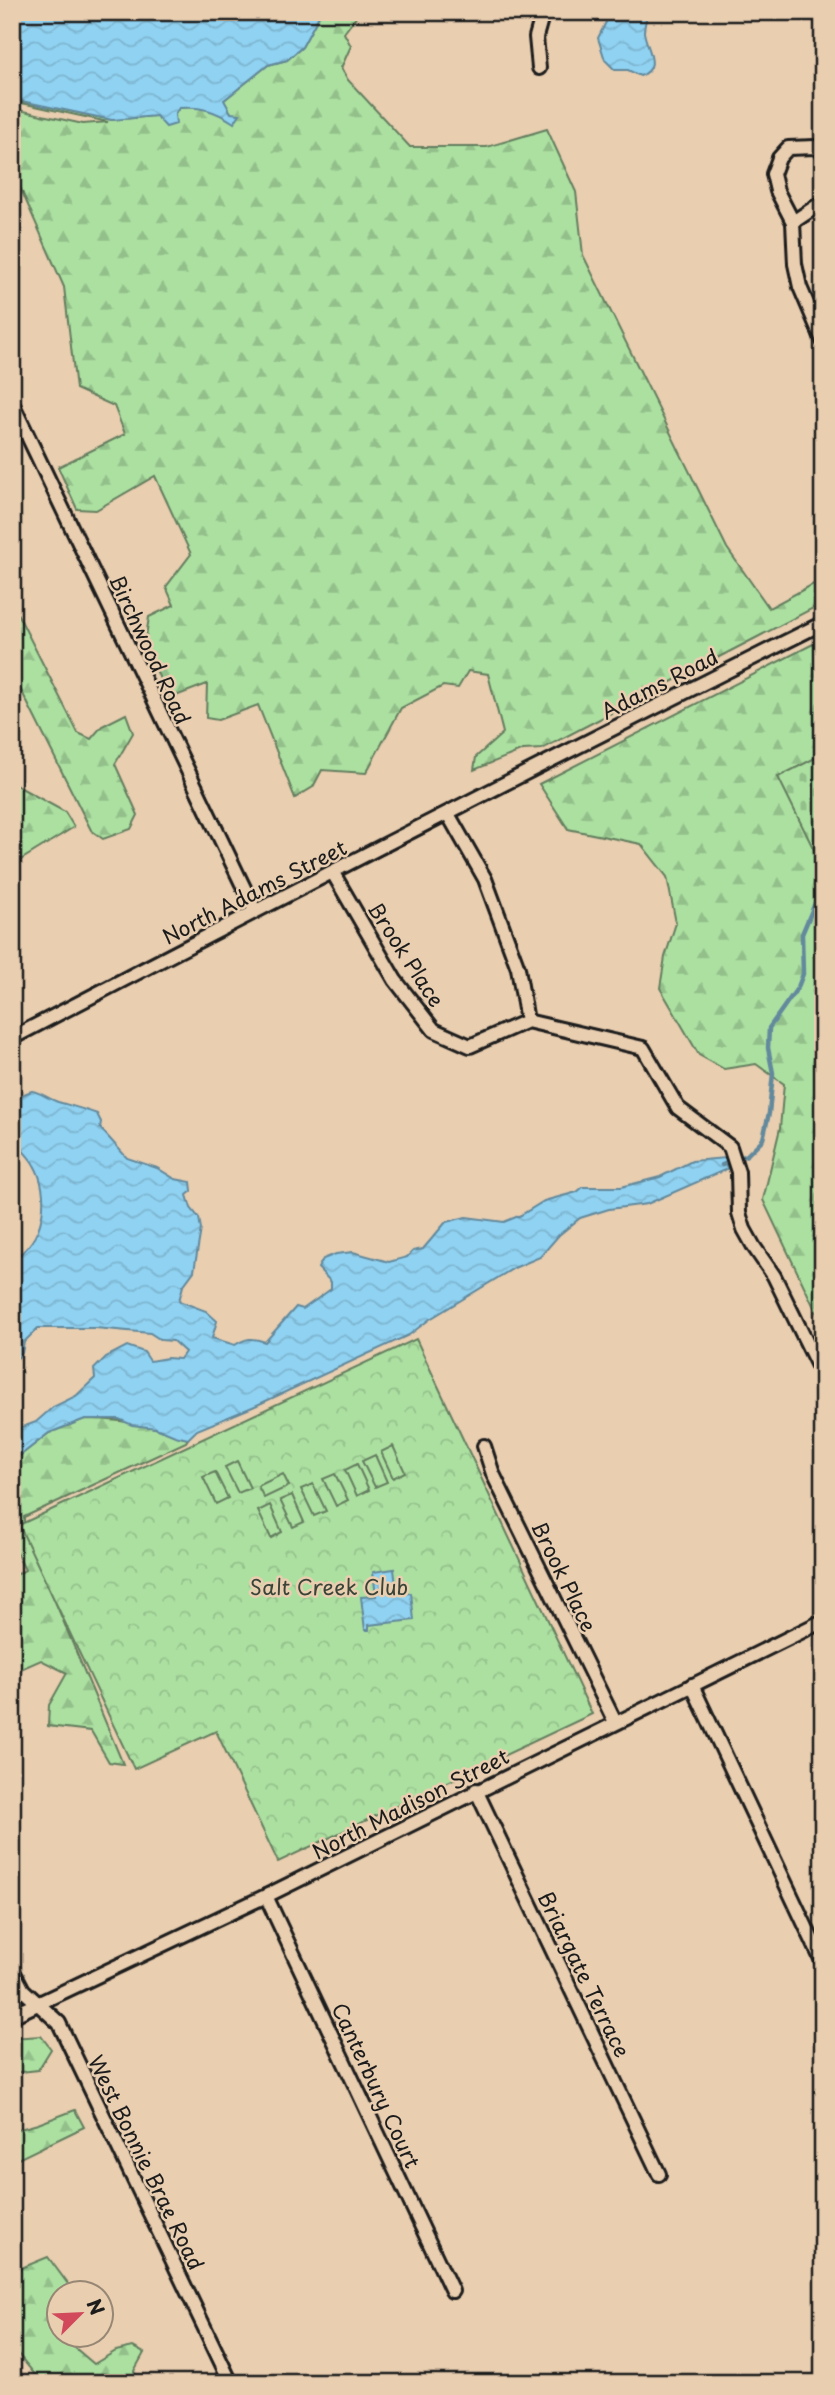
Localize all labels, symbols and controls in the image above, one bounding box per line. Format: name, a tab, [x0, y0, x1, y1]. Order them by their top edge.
street label: Birchwood Road	[102, 569, 200, 729]
street label: Adams Road	[595, 640, 723, 726]
street label: North Adams Street	[156, 831, 352, 951]
street label: Brook Place	[361, 895, 453, 1013]
street label: Brook Place	[524, 1515, 606, 1637]
park label: Salt Creek Club	[250, 1570, 408, 1602]
street label: North Madison Street	[306, 1739, 514, 1867]
street label: Briargate Terrace	[531, 1886, 639, 2062]
street label: Canterbury Court	[325, 1997, 429, 2173]
street label: West Bonnie Brae Road	[81, 2049, 213, 2275]
north arrow	[46, 2280, 116, 2350]
text: N	[81, 2294, 112, 2319]

